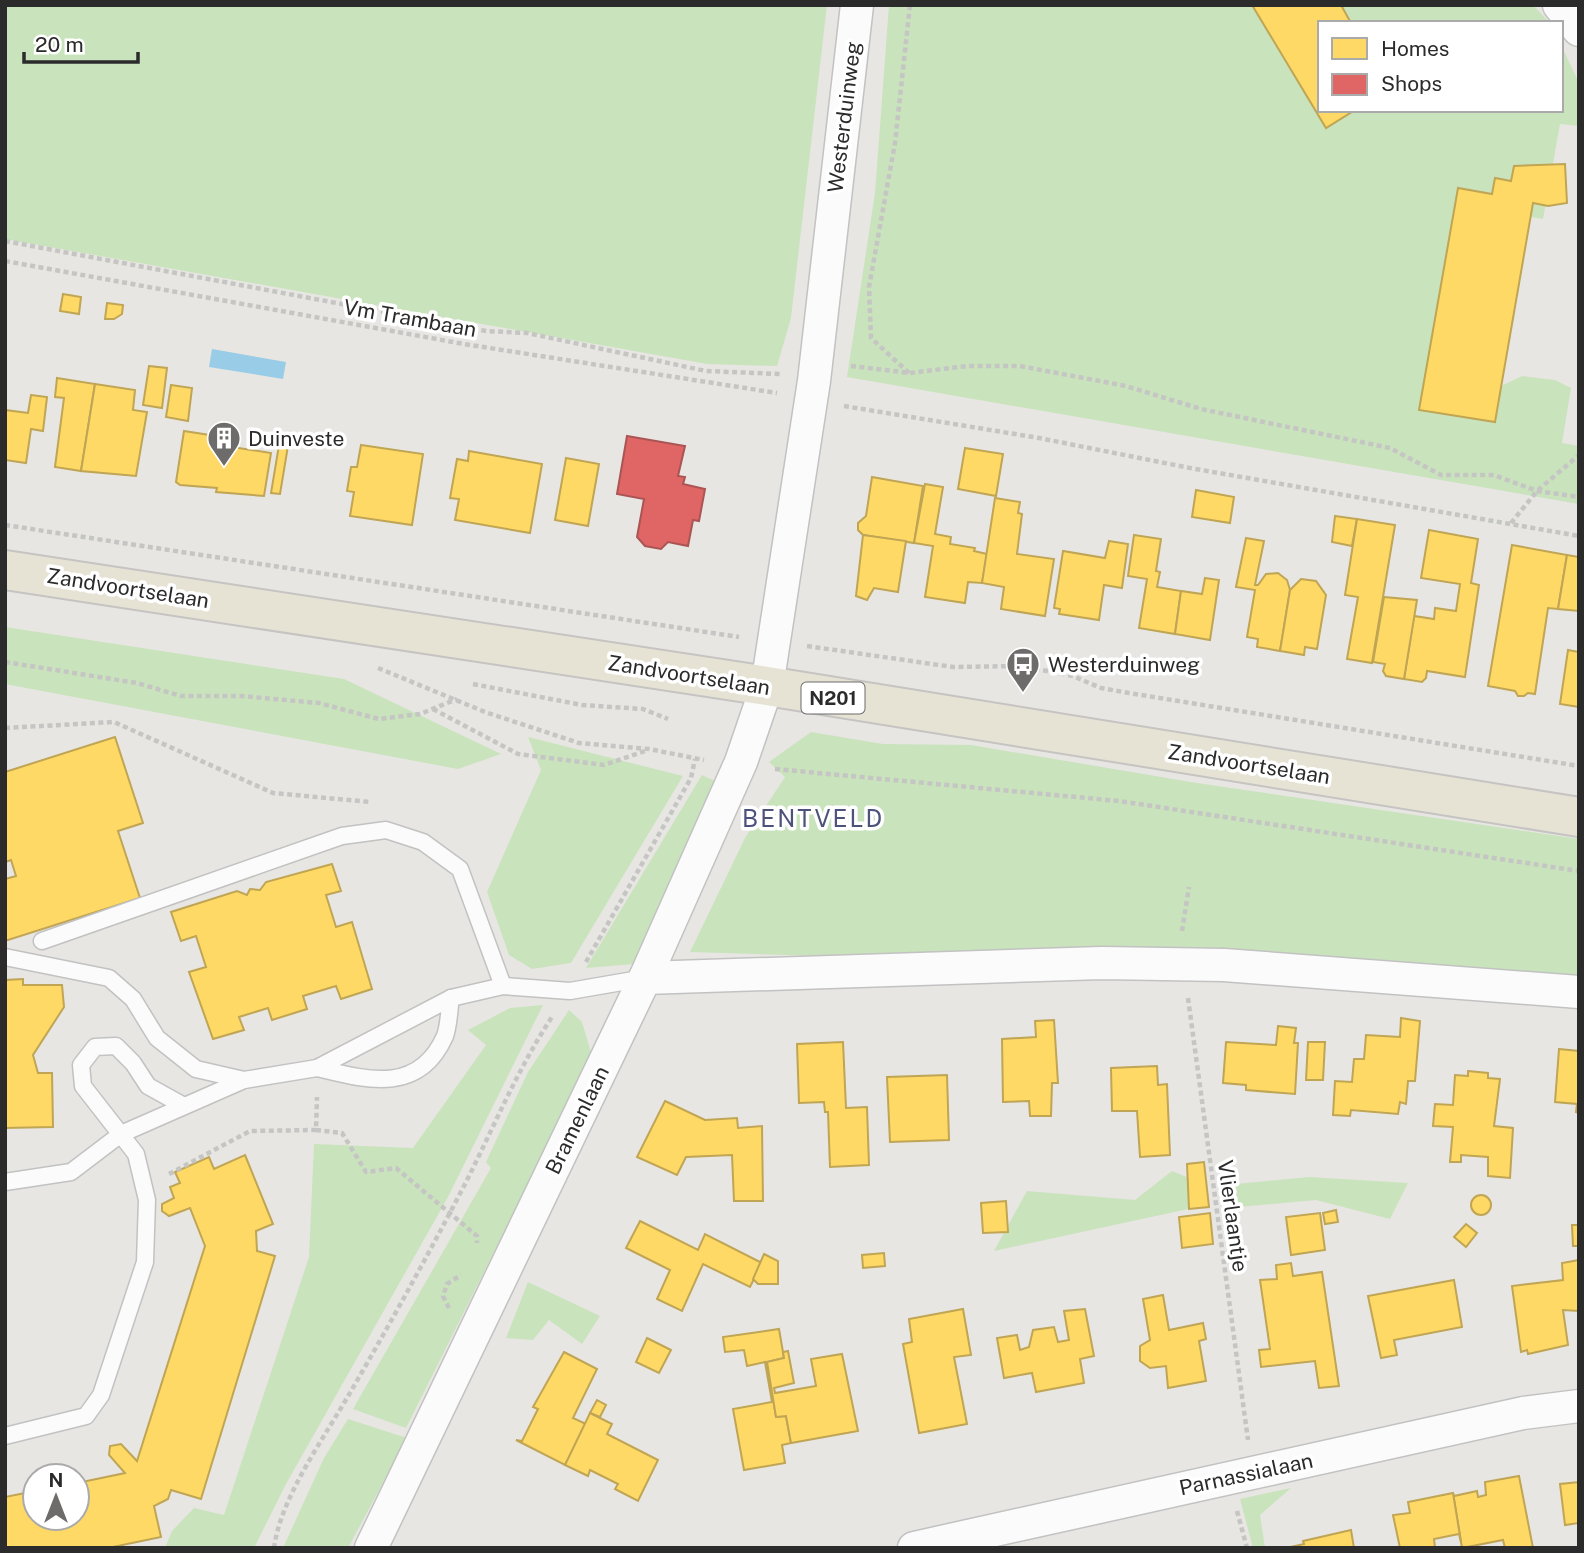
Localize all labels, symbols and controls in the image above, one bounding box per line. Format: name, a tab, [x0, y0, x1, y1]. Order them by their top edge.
scale bar	[24, 21, 138, 65]
legend	[1318, 21, 1563, 112]
text: 20 m	[35, 32, 84, 57]
text: Homes	[1381, 36, 1449, 61]
street label: Westerduinweg	[822, 40, 866, 194]
text: Shops	[1381, 71, 1442, 96]
street label: Vm Trambaan	[342, 294, 478, 342]
building icon: Duinveste	[205, 419, 243, 468]
place label: Duinveste	[248, 426, 344, 451]
street label: Zandvoortselaan	[45, 563, 211, 613]
bus stop icon: Westerduinweg	[1004, 645, 1042, 694]
street label: Zandvoortselaan	[606, 650, 772, 700]
place label: Westerduinweg	[1048, 652, 1200, 677]
road number: N201	[802, 682, 864, 713]
street label: Zandvoortselaan	[1166, 739, 1332, 789]
district label: BENTVELD	[742, 804, 884, 832]
street label: Bramenlaan	[540, 1062, 614, 1178]
street label: Vlierlaantje	[1213, 1159, 1253, 1273]
street label: Parnassialaan	[1177, 1448, 1315, 1500]
north arrow	[21, 1462, 91, 1532]
text: N	[49, 1469, 63, 1491]

